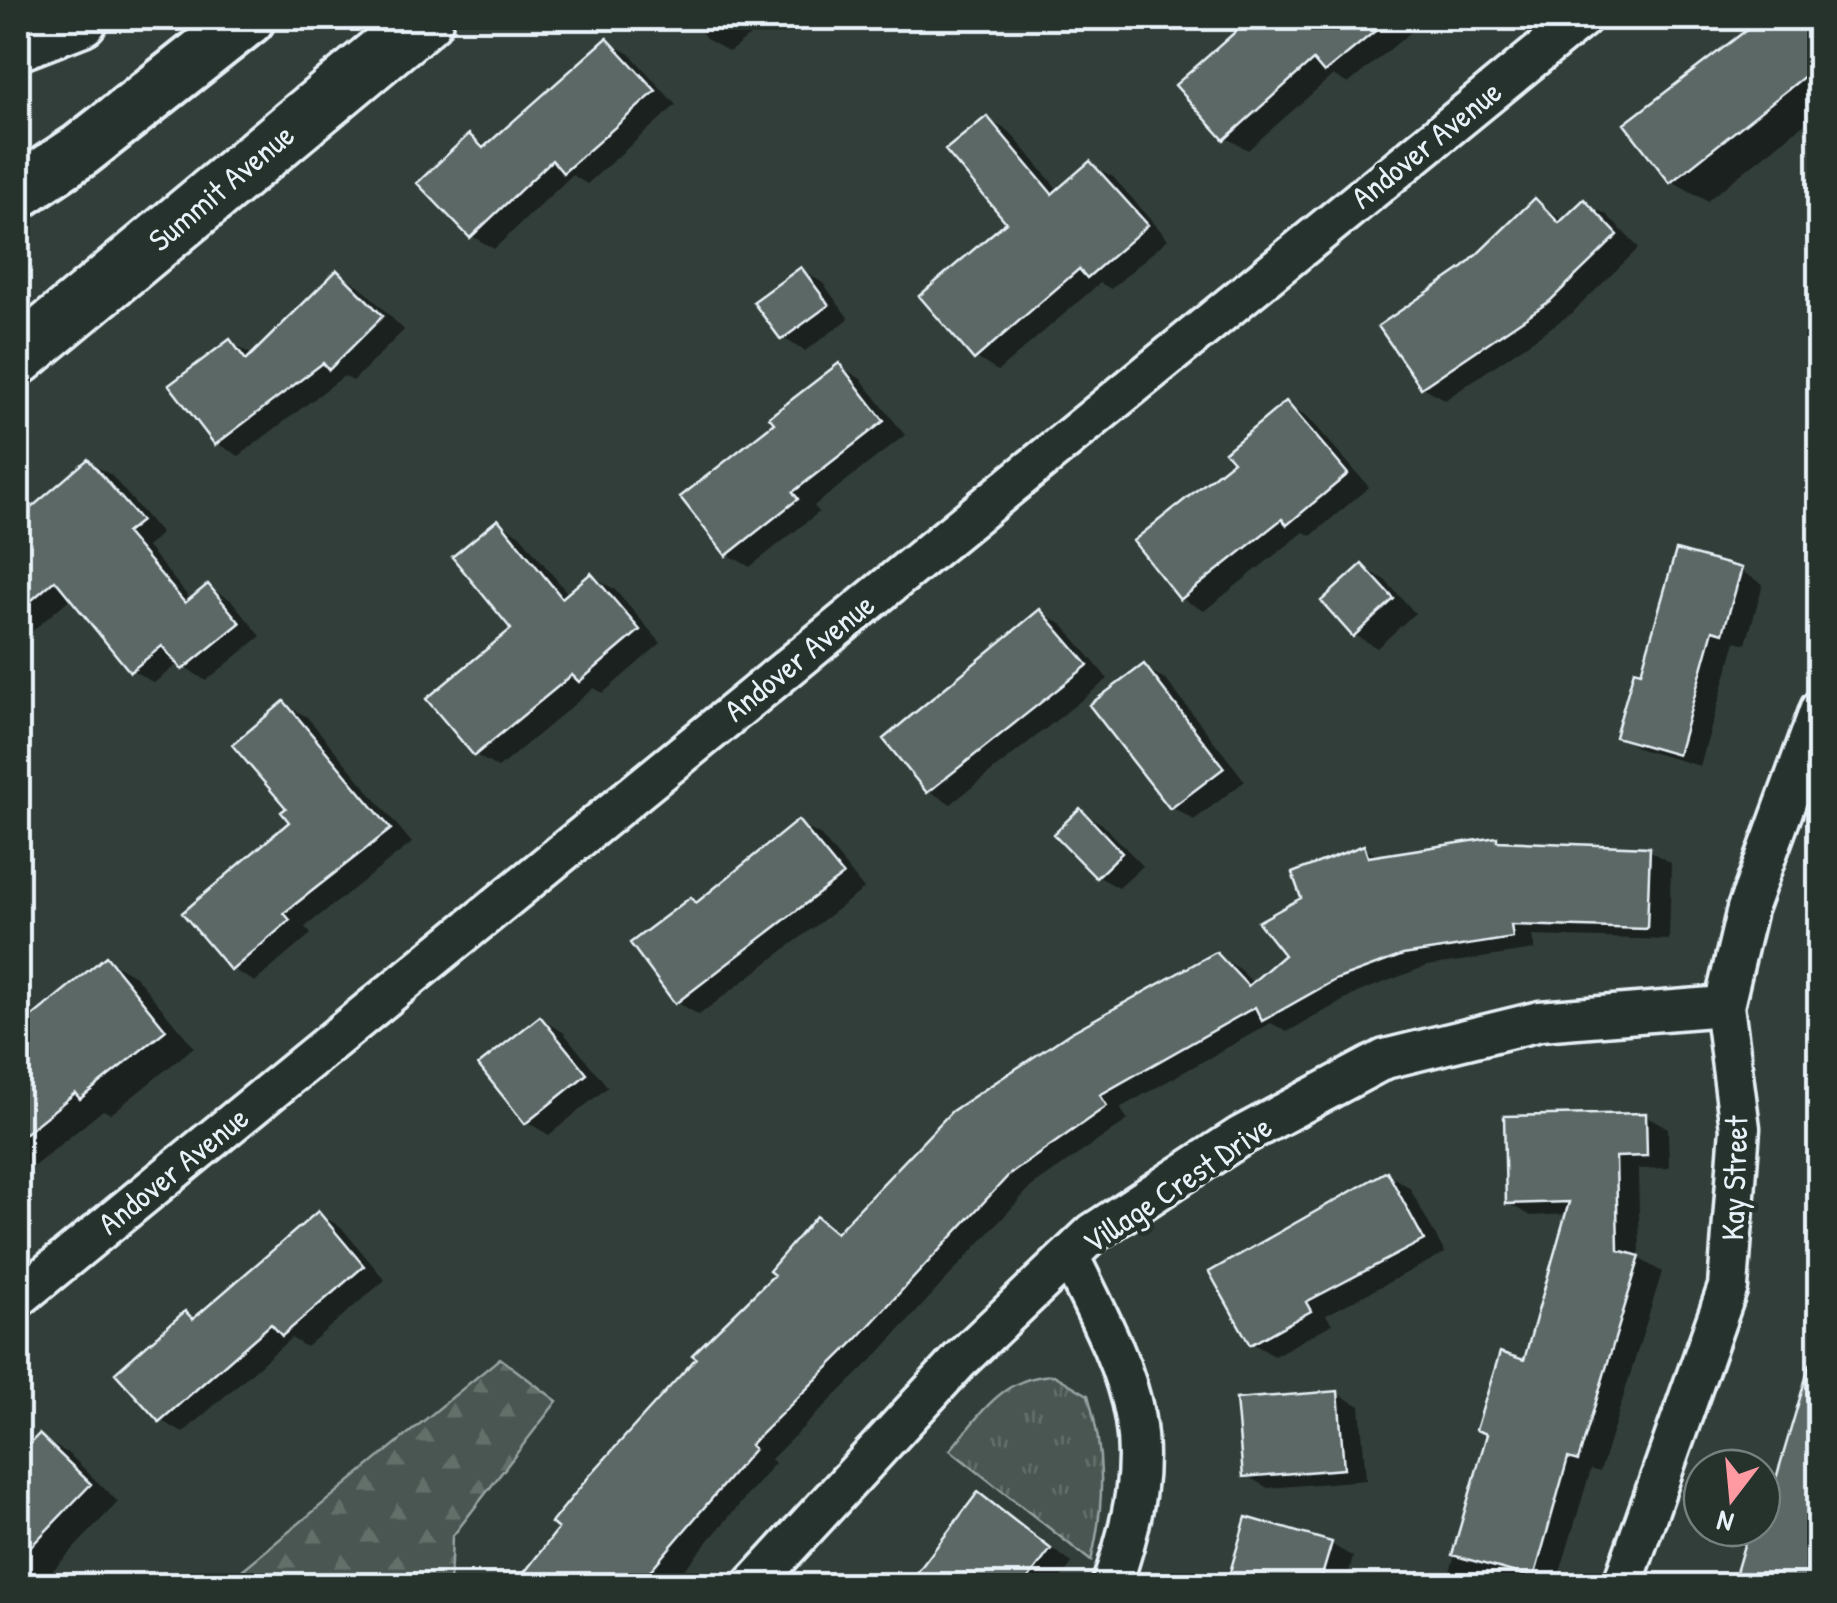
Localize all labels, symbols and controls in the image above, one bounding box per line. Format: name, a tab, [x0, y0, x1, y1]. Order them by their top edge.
street label: Andover Avenue	[1342, 70, 1510, 218]
street label: Summit Avenue	[139, 113, 303, 261]
street label: Andover Avenue	[715, 583, 883, 731]
street label: Andover Avenue	[89, 1096, 257, 1244]
street label: Village Crest Drive	[1074, 1105, 1280, 1263]
street label: Kay Street	[1710, 1114, 1758, 1241]
north arrow	[1682, 1448, 1782, 1548]
text: N	[1713, 1502, 1738, 1542]

